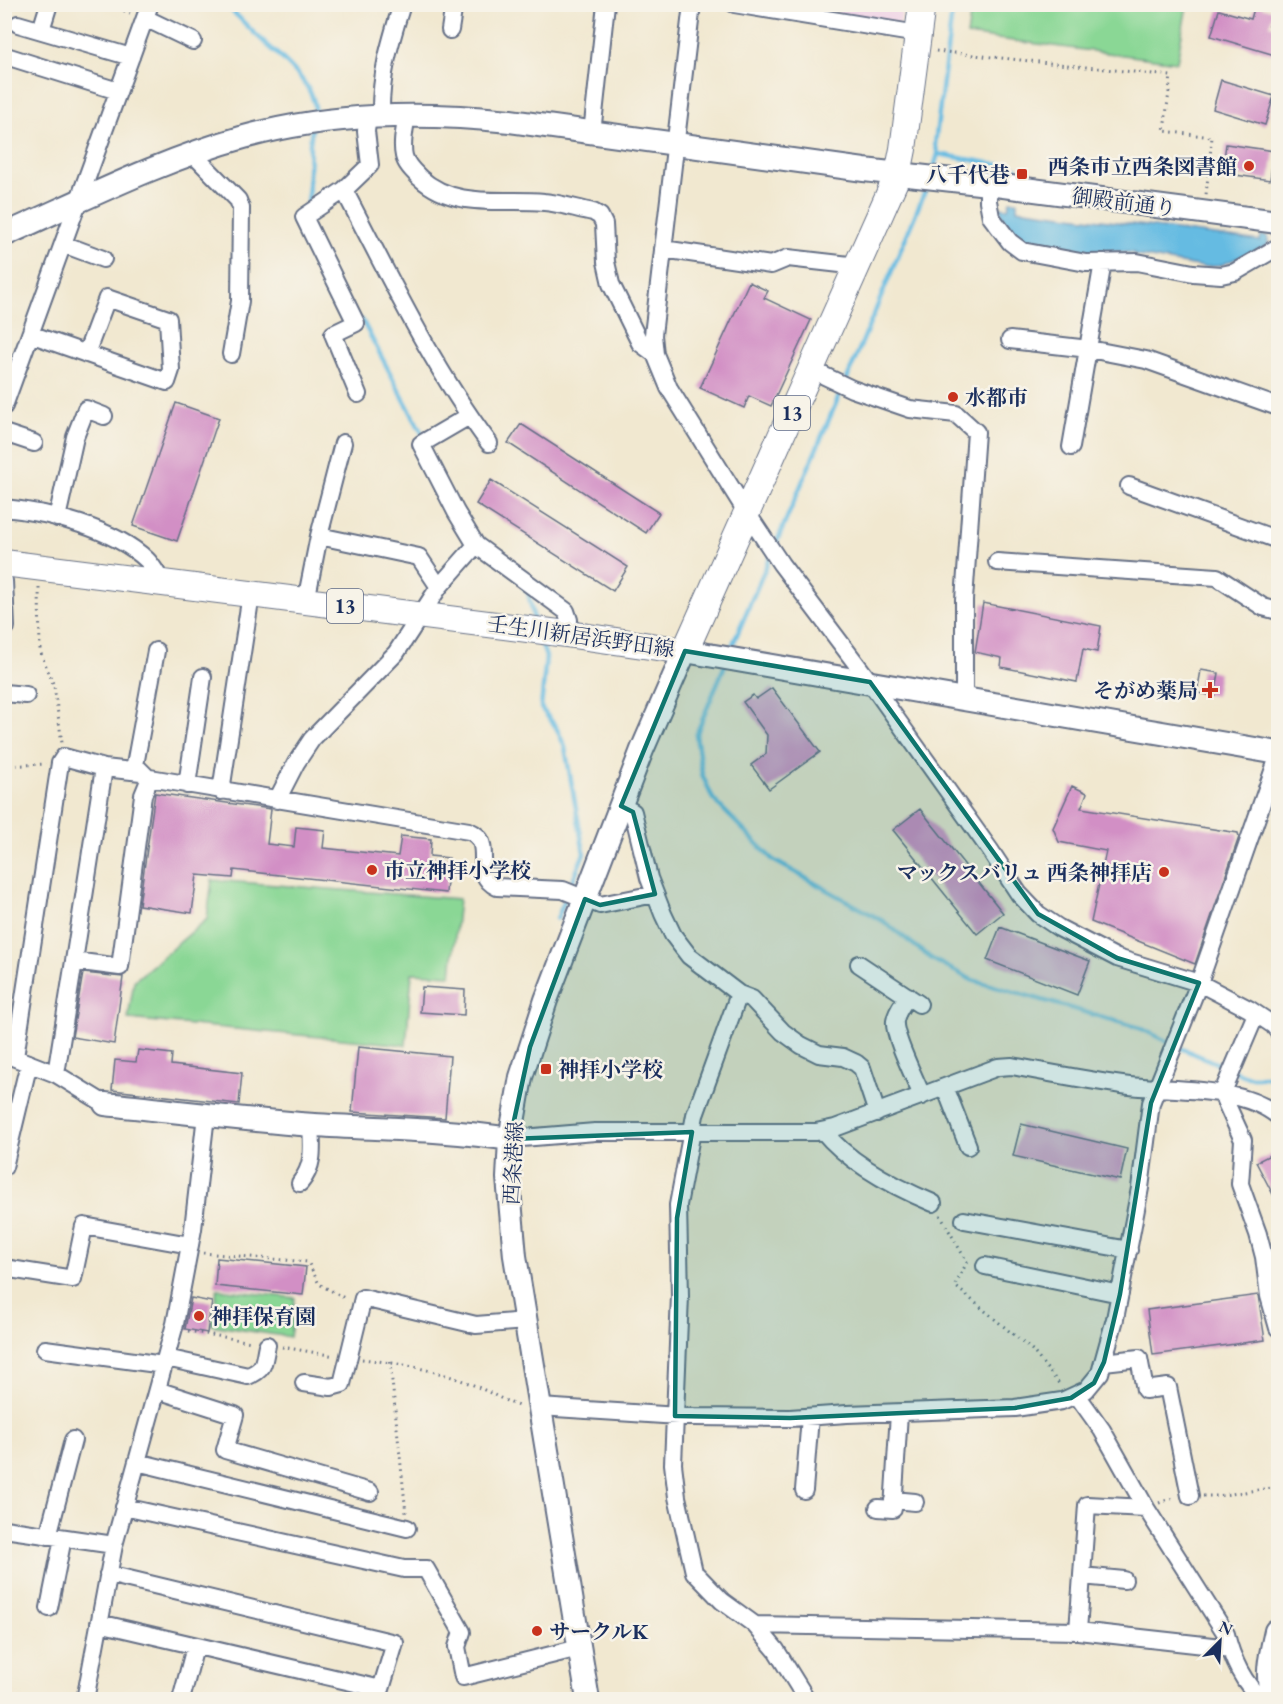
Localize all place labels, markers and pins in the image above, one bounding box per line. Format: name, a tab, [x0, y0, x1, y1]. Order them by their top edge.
place label: 西条市立西条図書館	[1048, 153, 1237, 180]
marker: 西条市立西条図書館	[1242, 159, 1256, 173]
place label: 八千代巷	[926, 161, 1010, 188]
marker: 八千代巷	[1015, 167, 1029, 181]
place label: 水都市	[965, 384, 1028, 411]
marker: 水都市	[946, 390, 960, 404]
place label: そがめ薬局	[1093, 677, 1198, 704]
marker: そがめ薬局	[1203, 683, 1217, 697]
place label: 市立神拝小学校	[384, 857, 531, 884]
place label: マックスバリュ 西条神拝店	[897, 859, 1152, 886]
marker: 市立神拝小学校	[365, 863, 379, 877]
marker: マックスバリュ 西条神拝店	[1157, 865, 1171, 879]
place label: 神拝小学校	[558, 1056, 663, 1083]
marker: 神拝小学校	[539, 1062, 553, 1076]
place label: 神拝保育園	[211, 1303, 316, 1330]
marker: 神拝保育園	[192, 1309, 206, 1323]
place label: サークルK	[549, 1618, 649, 1645]
marker: サークルK	[530, 1624, 544, 1638]

